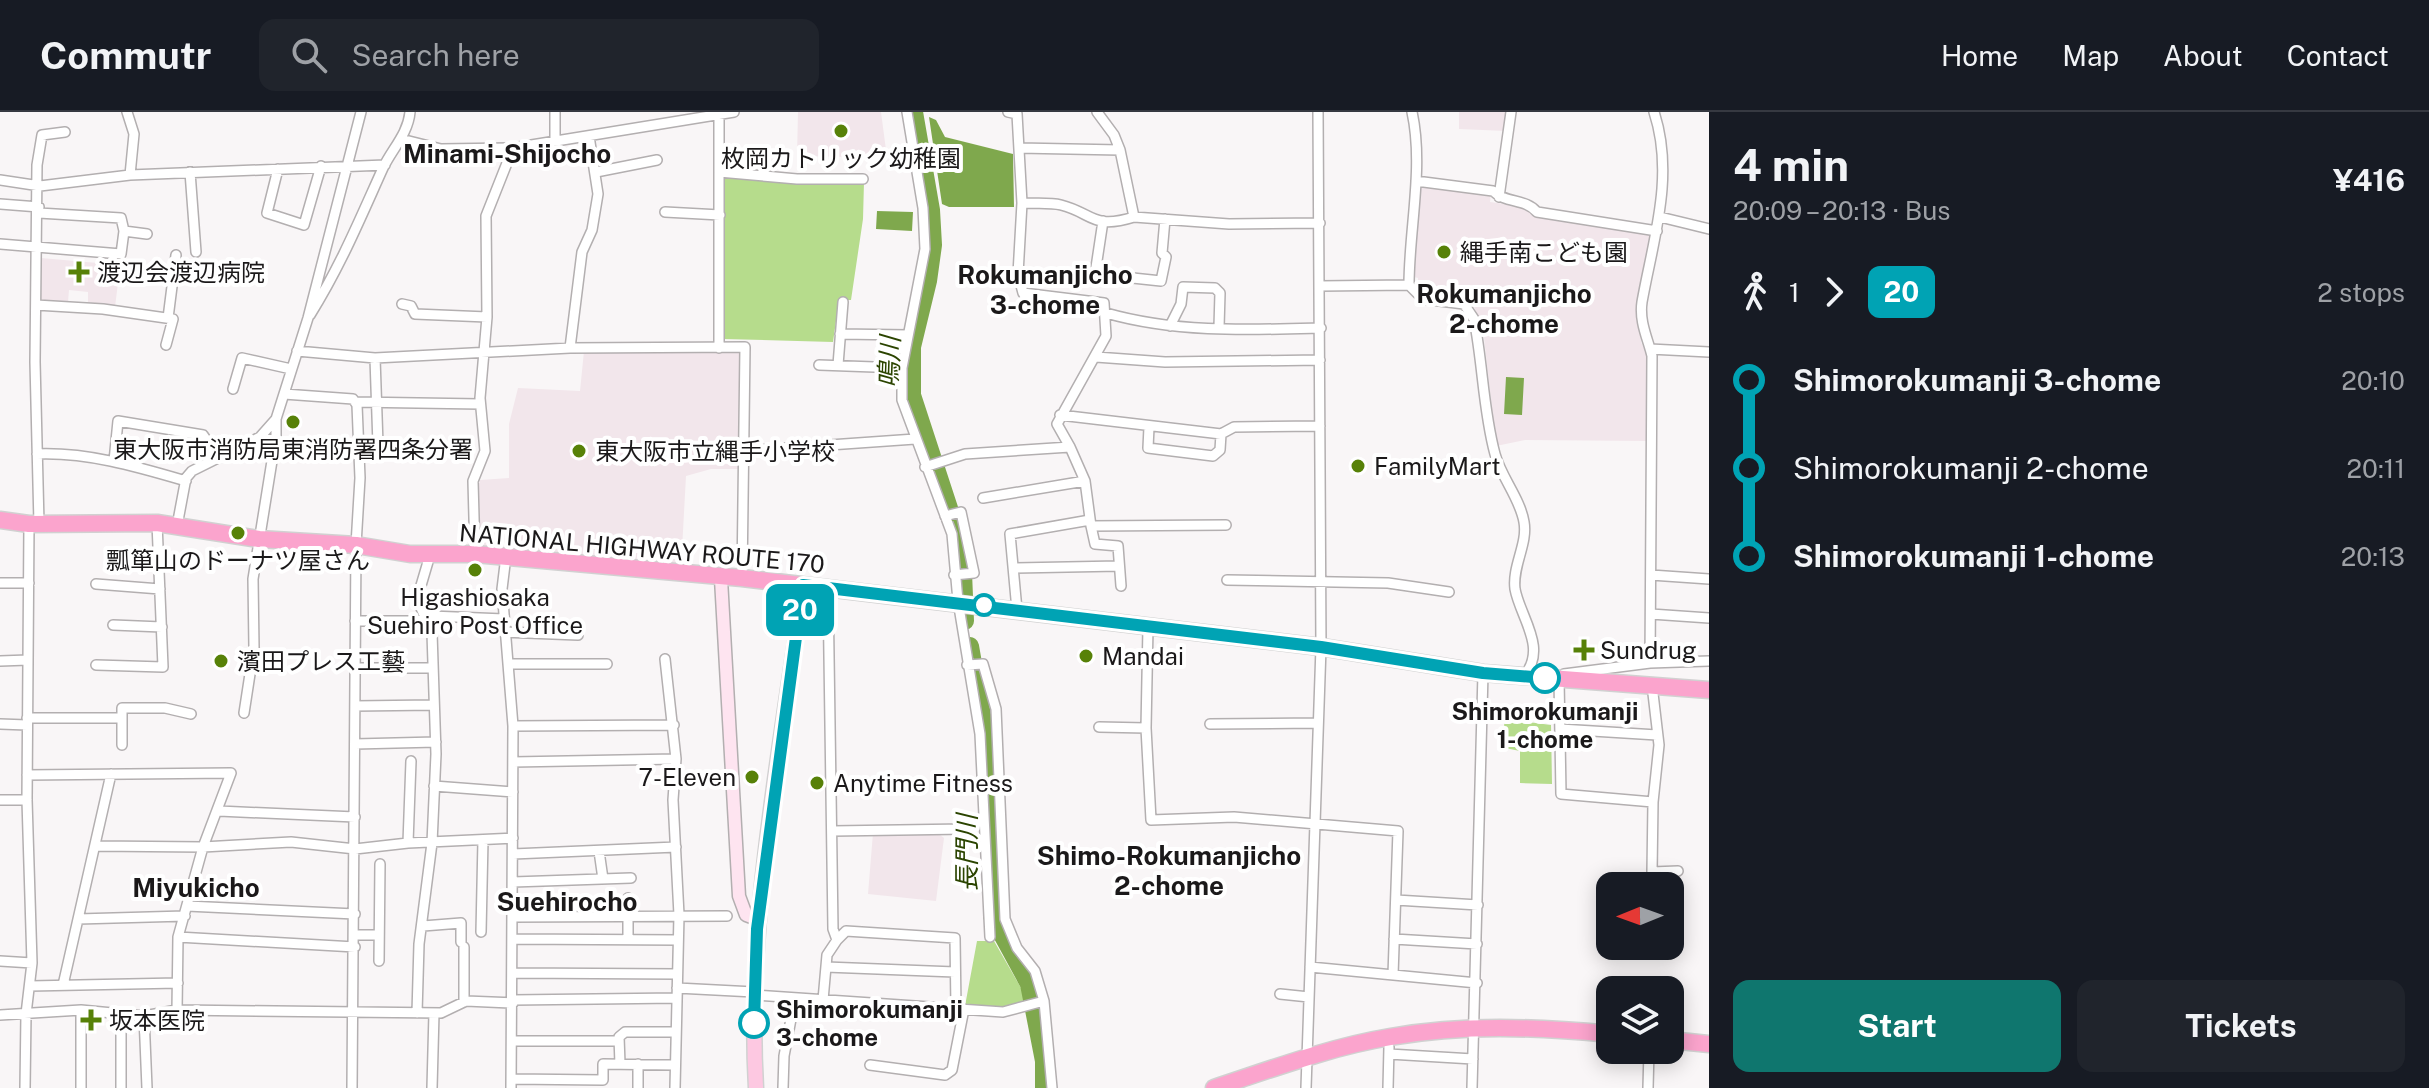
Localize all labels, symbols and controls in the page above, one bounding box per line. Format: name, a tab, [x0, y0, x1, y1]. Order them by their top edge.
search box	[259, 19, 819, 91]
text: Commutr	[40, 33, 211, 78]
icon: search	[287, 33, 331, 77]
text: Search here	[351, 37, 520, 73]
text: Home	[1941, 39, 2018, 72]
text: Map	[2062, 39, 2119, 72]
text: About	[2163, 39, 2243, 72]
text: Contact	[2287, 39, 2389, 72]
marker: 枚岡カトリック幼稚園	[832, 122, 850, 140]
district label: Minami-Shijocho	[403, 138, 611, 169]
text: 4 min	[1733, 139, 1849, 191]
place label: 枚岡カトリック幼稚園	[721, 144, 961, 172]
text: ¥416	[2333, 162, 2405, 198]
text: 20:09 – 20:13 · Bus	[1733, 195, 1951, 226]
place label: 縄手南こども園	[1460, 238, 1628, 266]
marker: 縄手南こども園	[1435, 243, 1453, 261]
place label: 渡辺会渡辺病院	[97, 258, 265, 286]
district label: Rokumanjicho 3-chome	[957, 259, 1133, 320]
marker: 渡辺会渡辺病院	[68, 261, 90, 283]
icon: walk	[1733, 270, 1777, 314]
icon: forward	[1812, 270, 1856, 314]
text: 20	[1884, 275, 1919, 308]
text: 1	[1789, 277, 1800, 308]
text: 2 stops	[2317, 277, 2405, 308]
district label: Rokumanjicho 2-chome	[1416, 278, 1592, 339]
water label: 鳴川	[873, 332, 906, 389]
text: Shimorokumanji 3-chome	[1793, 362, 2161, 398]
text: 20:10	[2341, 365, 2405, 396]
marker: 東大阪市消防局東消防署四条分署	[284, 413, 302, 431]
place label: 東大阪市消防局東消防署四条分署	[113, 435, 473, 463]
place label: 東大阪市立縄手小学校	[595, 437, 835, 465]
marker: 東大阪市立縄手小学校	[570, 442, 588, 460]
text: Shimorokumanji 2-chome	[1793, 450, 2149, 486]
place label: FamilyMart	[1374, 452, 1501, 480]
text: 20:11	[2347, 453, 2405, 484]
marker: FamilyMart	[1349, 457, 1367, 475]
street label: NATIONAL HIGHWAY ROUTE 170	[458, 518, 826, 578]
marker: 瓢箪山のドーナツ屋さん	[229, 524, 247, 542]
text: Shimorokumanji 1-chome	[1793, 538, 2154, 574]
text: 20:13	[2341, 541, 2405, 572]
place label: 瓢箪山のドーナツ屋さん	[106, 546, 370, 574]
marker: Higashiosaka Suehiro Post Office	[466, 561, 484, 579]
place label: Higashiosaka Suehiro Post Office	[367, 583, 583, 639]
line badge: 20	[764, 584, 836, 636]
text: 20	[782, 593, 818, 626]
unlabelled marker	[973, 594, 995, 616]
place label: Sundrug	[1600, 636, 1697, 664]
marker: Sundrug	[1575, 641, 1593, 659]
place label: Mandai	[1102, 642, 1184, 670]
place label: 濱田プレス工藝	[237, 647, 405, 675]
marker: Mandai	[1077, 647, 1095, 665]
marker: 濱田プレス工藝	[212, 652, 230, 670]
marker: Shimorokumanji 1-chome	[1530, 663, 1560, 693]
place label: Shimorokumanji 1-chome	[1452, 697, 1639, 753]
place label: 7-Eleven	[639, 763, 736, 791]
marker: 7-Eleven	[743, 768, 761, 786]
place label: Anytime Fitness	[833, 769, 1013, 797]
marker: Anytime Fitness	[808, 774, 826, 792]
water label: 長門川	[951, 811, 982, 892]
district label: Shimo-Rokumanjicho 2-chome	[1037, 840, 1301, 901]
district label: Miyukicho	[132, 872, 260, 903]
north arrow	[1596, 872, 1684, 960]
map controls	[1596, 872, 1684, 1064]
district label: Suehirocho	[496, 886, 638, 917]
button: layers	[1596, 976, 1684, 1064]
button: Start	[1733, 980, 2061, 1072]
button: Tickets	[2077, 980, 2405, 1072]
place label: Shimorokumanji 3-chome	[776, 995, 963, 1051]
place label: 坂本医院	[109, 1006, 205, 1034]
marker: Shimorokumanji 3-chome	[739, 1008, 769, 1038]
marker: 坂本医院	[80, 1009, 102, 1031]

